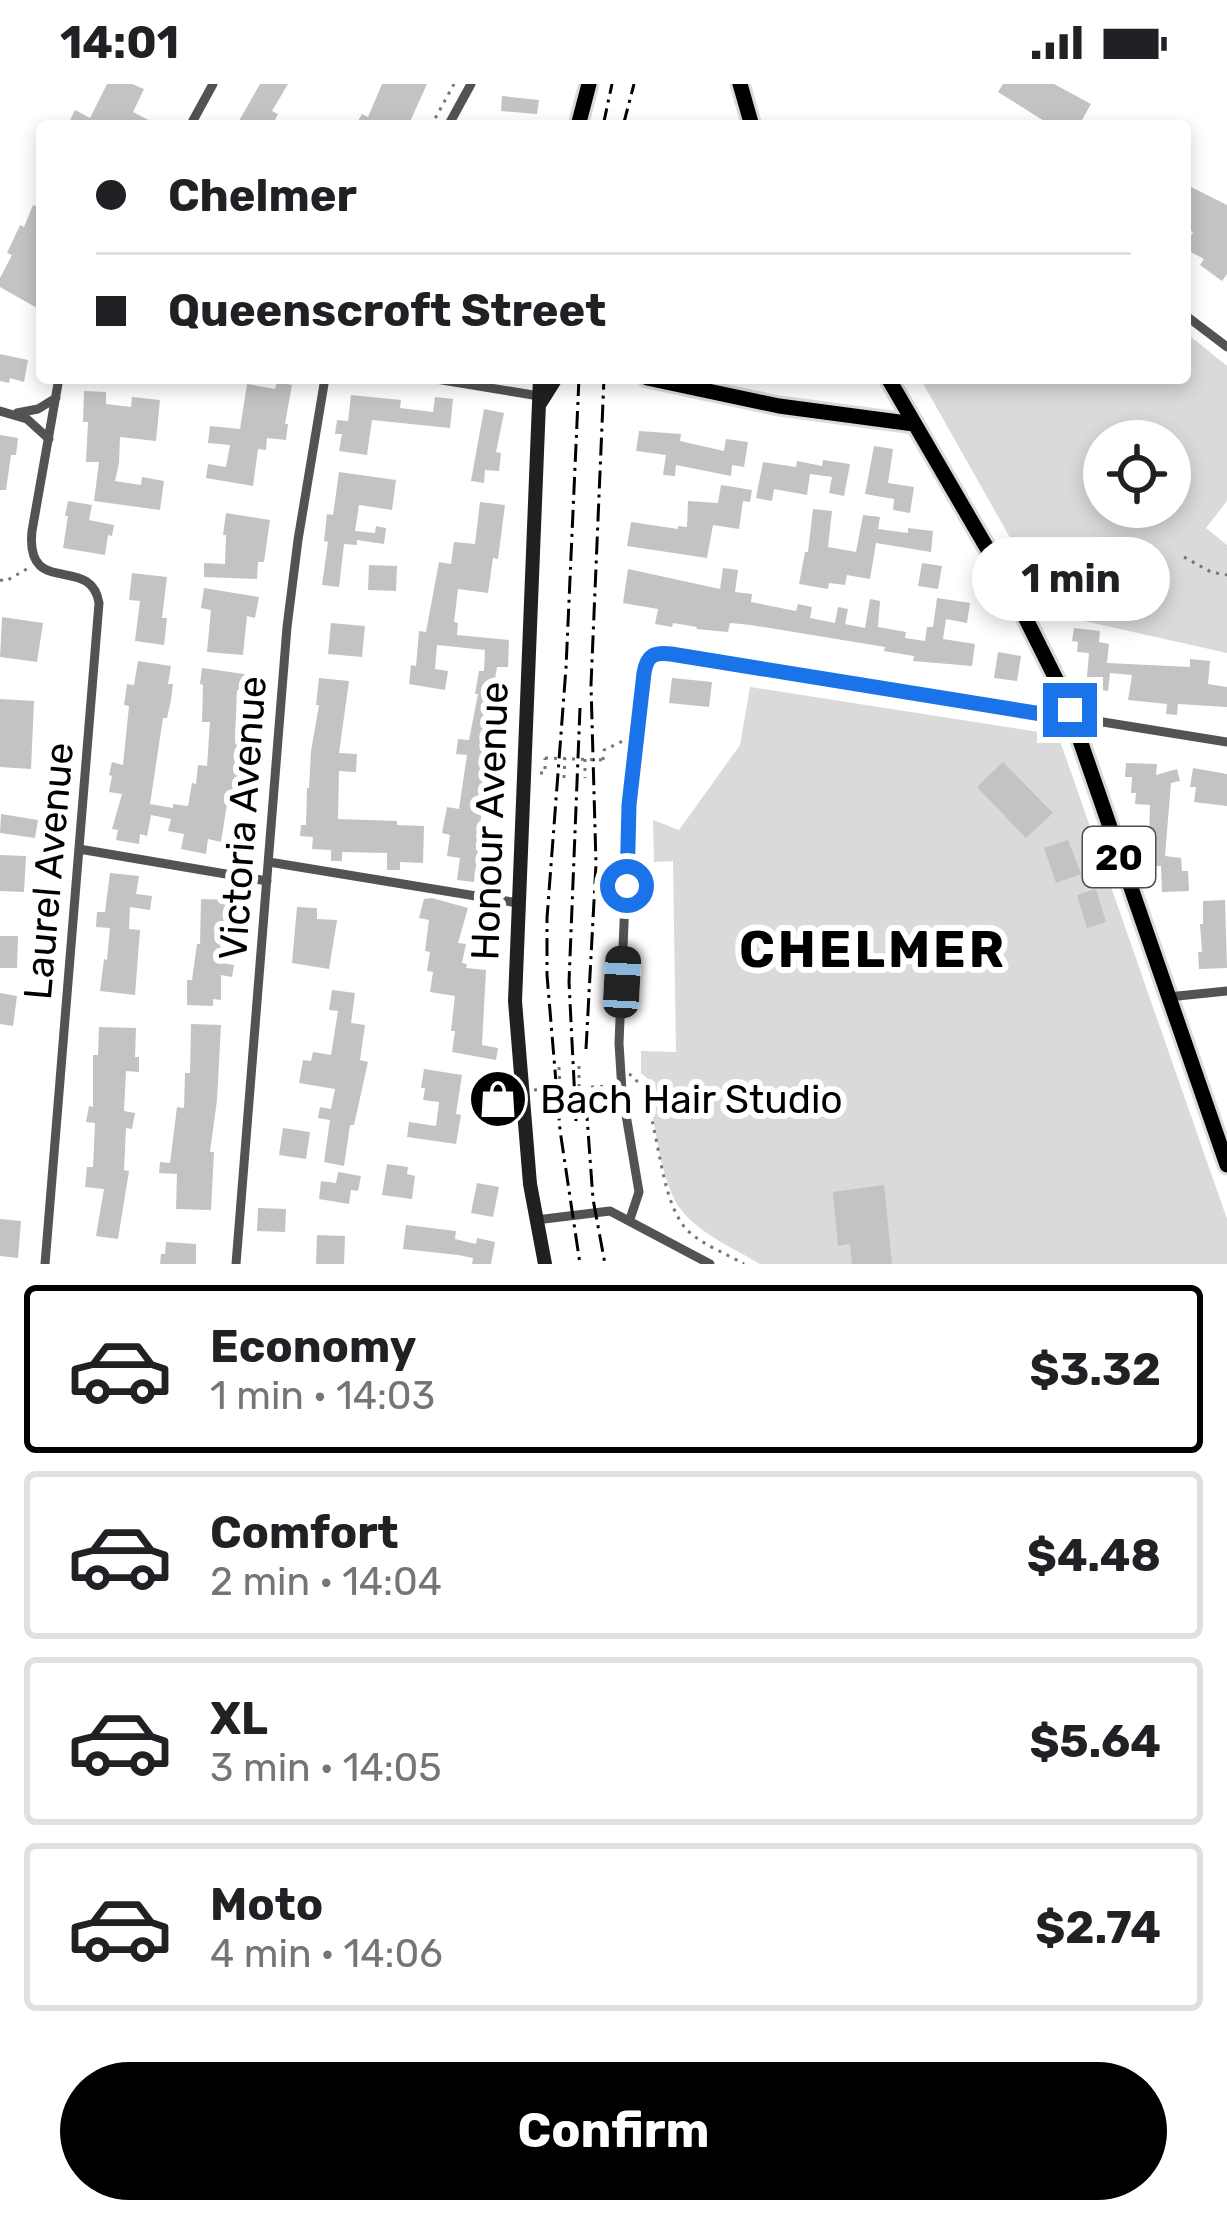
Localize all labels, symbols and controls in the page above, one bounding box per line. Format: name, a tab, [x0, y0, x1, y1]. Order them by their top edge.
text: 14:01	[60, 16, 179, 69]
text: Chelmer	[168, 169, 357, 222]
text: Queenscroft Street	[168, 284, 606, 337]
map controls	[1083, 420, 1191, 528]
button: locate	[1083, 420, 1191, 528]
callout: 1 min	[971, 536, 1169, 620]
text: 1 min	[1021, 556, 1121, 602]
street label: Victoria Avenue	[210, 674, 276, 962]
street label: Honour Avenue	[462, 681, 518, 961]
route end	[1043, 683, 1097, 737]
street label: Laurel Avenue	[15, 741, 83, 1002]
road number: 20	[1083, 827, 1155, 887]
route start	[600, 859, 654, 913]
district label: CHELMER	[739, 919, 1007, 980]
car	[602, 945, 642, 1019]
shop icon: Bach Hair Studio	[467, 1068, 529, 1130]
place label: Bach Hair Studio	[540, 1077, 843, 1123]
icon: car	[66, 1315, 174, 1423]
text: Economy	[210, 1320, 416, 1373]
text: $3.32	[1030, 1343, 1161, 1396]
text: 1 min · 14:03	[210, 1373, 435, 1419]
icon: car	[66, 1501, 174, 1609]
text: Comfort	[210, 1506, 399, 1559]
text: $4.48	[1027, 1529, 1161, 1582]
text: 2 min · 14:04	[210, 1559, 442, 1605]
icon: car	[66, 1687, 174, 1795]
text: XL	[210, 1692, 268, 1745]
text: $5.64	[1029, 1715, 1161, 1768]
text: 3 min · 14:05	[210, 1745, 442, 1791]
icon: car	[66, 1873, 174, 1981]
text: Moto	[210, 1878, 323, 1931]
text: $2.74	[1035, 1901, 1161, 1954]
text: 4 min · 14:06	[210, 1931, 443, 1977]
button: Confirm	[60, 2062, 1167, 2200]

